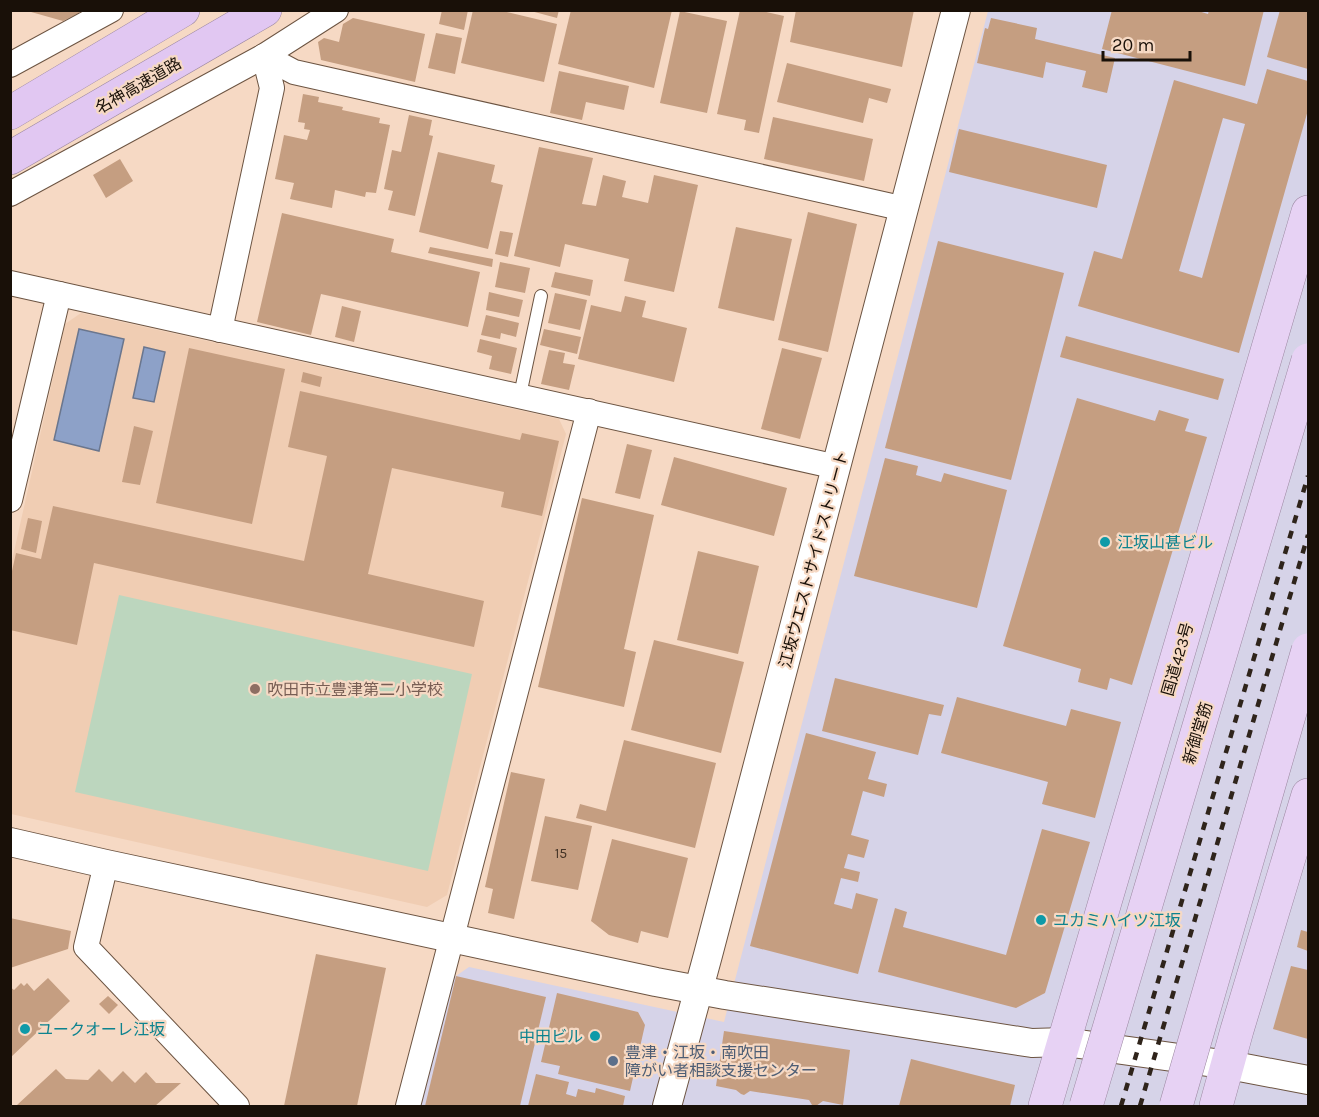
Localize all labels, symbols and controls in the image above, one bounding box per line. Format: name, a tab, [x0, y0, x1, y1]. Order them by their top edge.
scale bar	[1103, 24, 1190, 62]
text: 20 m	[1112, 34, 1154, 56]
street label: 名神高速道路	[92, 53, 185, 118]
street label: 江坂ウエストサイドストリート	[775, 448, 852, 670]
place label: 江坂山甚ビル	[1117, 533, 1213, 552]
marker: 江坂山甚ビル	[1098, 535, 1112, 549]
street label: 国道423号	[1158, 620, 1197, 698]
place label: 吹田市立豊津第二小学校	[267, 680, 443, 699]
marker: 吹田市立豊津第二小学校	[248, 682, 262, 696]
street label: 新御堂筋	[1179, 700, 1216, 767]
house number: 15	[555, 845, 567, 862]
place label: ユカミハイツ江坂	[1053, 911, 1181, 930]
marker: ユカミハイツ江坂	[1034, 913, 1048, 927]
place label: ユークオーレ江坂	[37, 1020, 165, 1039]
marker: ユークオーレ江坂	[18, 1022, 32, 1036]
place label: 中田ビル	[519, 1027, 583, 1046]
marker: 中田ビル	[588, 1029, 602, 1043]
place label: 豊津・江坂・南吹田 障がい者相談支援センター	[625, 1043, 817, 1080]
marker: 豊津・江坂・南吹田 障がい者相談支援センター	[606, 1054, 620, 1068]

